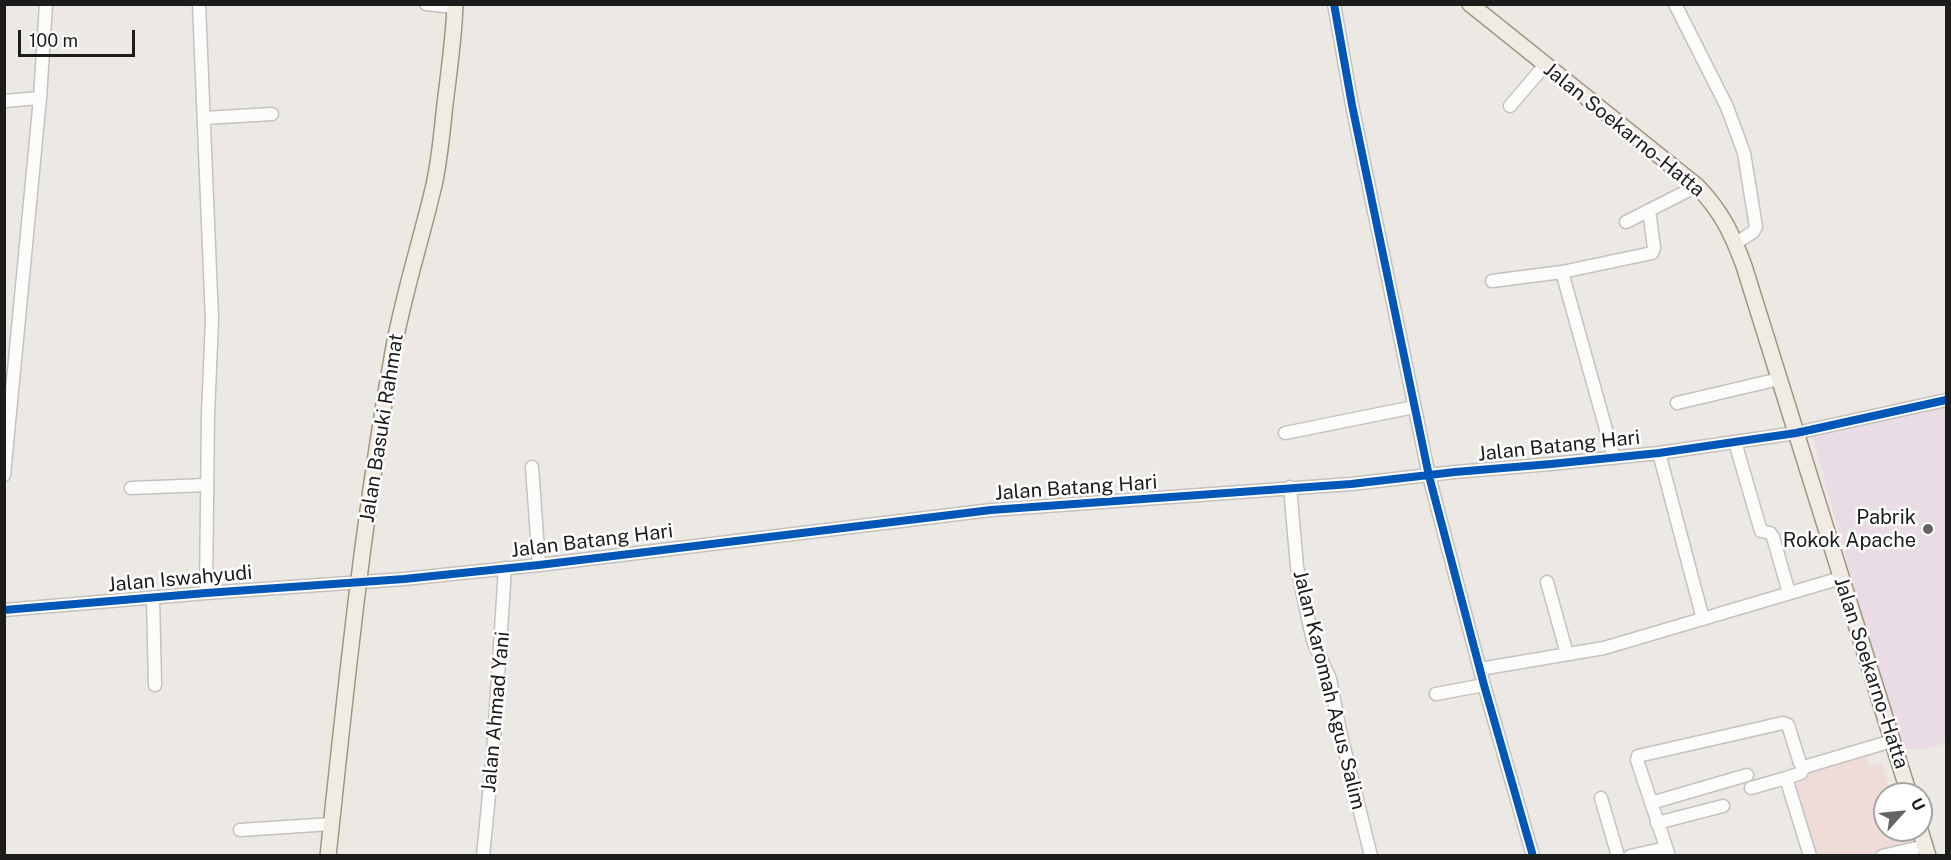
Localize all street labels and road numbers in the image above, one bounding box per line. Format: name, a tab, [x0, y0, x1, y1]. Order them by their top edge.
street label: Jalan Soekarno-Hatta	[1539, 58, 1709, 202]
street label: Jalan Basuki Rahmat	[355, 332, 409, 524]
street label: Jalan Batang Hari	[1477, 426, 1641, 466]
street label: Jalan Batang Hari	[994, 470, 1158, 506]
street label: Jalan Batang Hari	[510, 519, 674, 563]
street label: Jalan Iswahyudi	[107, 561, 253, 597]
street label: Jalan Karomah Agus Salim	[1288, 568, 1370, 812]
street label: Jalan Soekarno-Hatta	[1829, 574, 1913, 772]
street label: Jalan Ahmad Yani	[477, 631, 515, 793]

